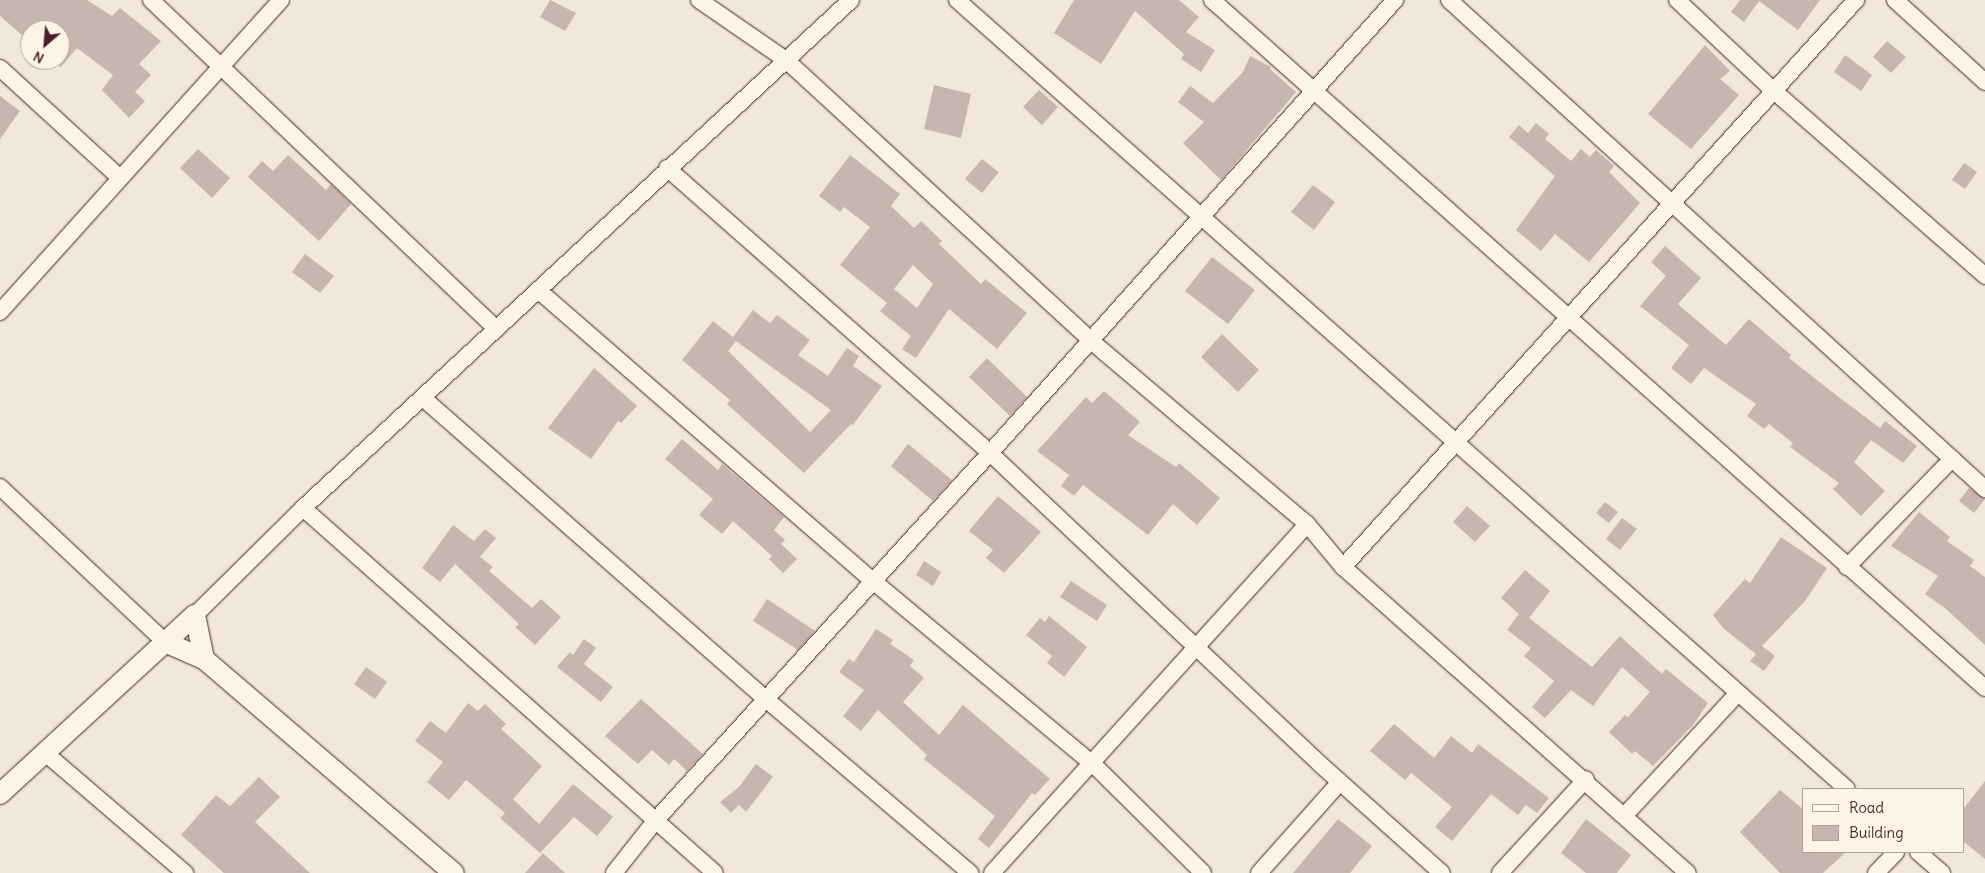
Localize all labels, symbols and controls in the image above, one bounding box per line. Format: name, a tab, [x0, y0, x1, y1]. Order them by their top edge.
north arrow	[20, 20, 70, 70]
text: N	[30, 47, 47, 68]
legend	[1802, 788, 1965, 853]
text: Road	[1849, 798, 1884, 817]
text: Building	[1849, 823, 1904, 842]

